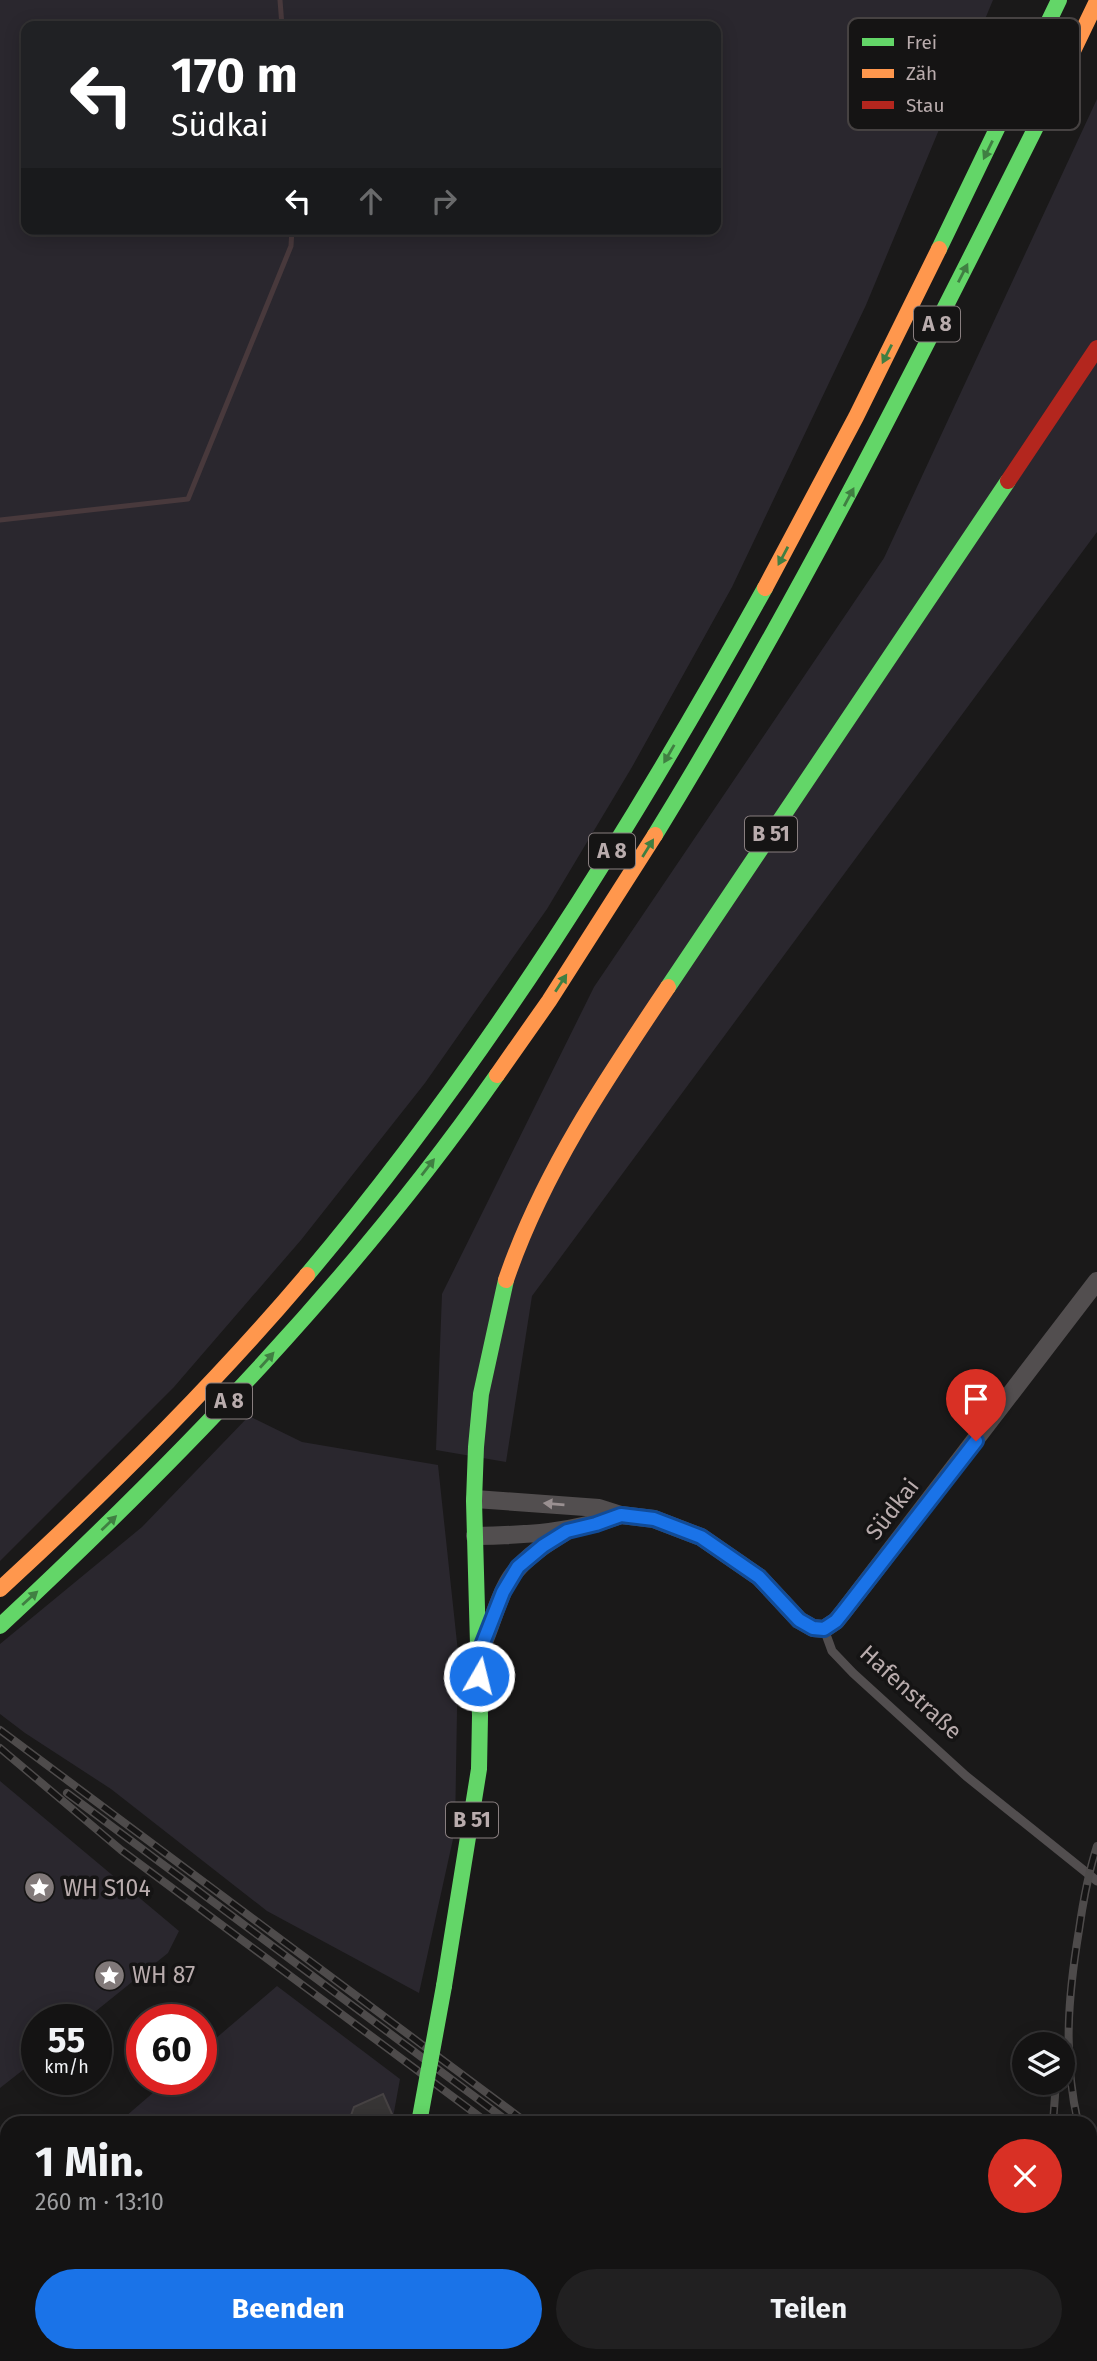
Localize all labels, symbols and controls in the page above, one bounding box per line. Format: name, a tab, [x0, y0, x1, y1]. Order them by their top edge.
legend	[848, 18, 1080, 130]
text: Frei	[906, 31, 937, 54]
text: 170 m	[171, 46, 298, 105]
icon: left	[56, 49, 147, 140]
text: Zäh	[906, 62, 937, 85]
text: Stau	[906, 94, 944, 117]
text: Südkai	[171, 106, 269, 144]
one-way arrow	[982, 140, 993, 160]
icon: left	[279, 182, 317, 220]
icon: ahead	[352, 182, 390, 220]
icon: right	[425, 182, 463, 220]
one-way arrow	[958, 263, 969, 283]
road number: A 8	[914, 306, 960, 342]
one-way arrow	[881, 344, 892, 364]
one-way arrow	[843, 487, 854, 507]
one-way arrow	[777, 546, 788, 566]
one-way arrow	[663, 744, 675, 763]
road number: B 51	[745, 816, 797, 852]
road number: A 8	[589, 834, 635, 868]
one-way arrow	[642, 838, 655, 858]
one-way arrow	[554, 974, 568, 992]
one-way arrow	[420, 1158, 434, 1176]
one-way arrow	[259, 1351, 275, 1369]
pin	[946, 1369, 1006, 1441]
icon: arrive	[957, 1380, 995, 1418]
road number: A 8	[206, 1384, 252, 1418]
street label: Südkai	[859, 1473, 925, 1545]
one-way arrow	[543, 1498, 565, 1509]
one-way arrow	[100, 1516, 117, 1532]
one-way arrow	[21, 1591, 38, 1607]
position arrow	[442, 1639, 516, 1713]
street label: Hafenstraße	[854, 1639, 968, 1745]
road number: B 51	[446, 1802, 498, 1838]
place icon: WH S104	[23, 1871, 57, 1905]
place label: WH S104	[63, 1874, 151, 1902]
place icon: WH 87	[92, 1958, 126, 1992]
place label: WH 87	[132, 1961, 195, 1989]
speed limit sign: 60	[126, 2004, 217, 2095]
text: 55	[48, 2019, 85, 2061]
map controls	[1012, 2032, 1075, 2095]
button: layers	[1012, 2032, 1075, 2095]
text: km/h	[44, 2056, 89, 2078]
text: 1 Min.	[35, 2137, 144, 2187]
button: close	[988, 2139, 1062, 2213]
text: 260 m · 13:10	[35, 2188, 164, 2216]
button: Beenden	[35, 2269, 542, 2349]
button: Teilen	[556, 2269, 1062, 2349]

